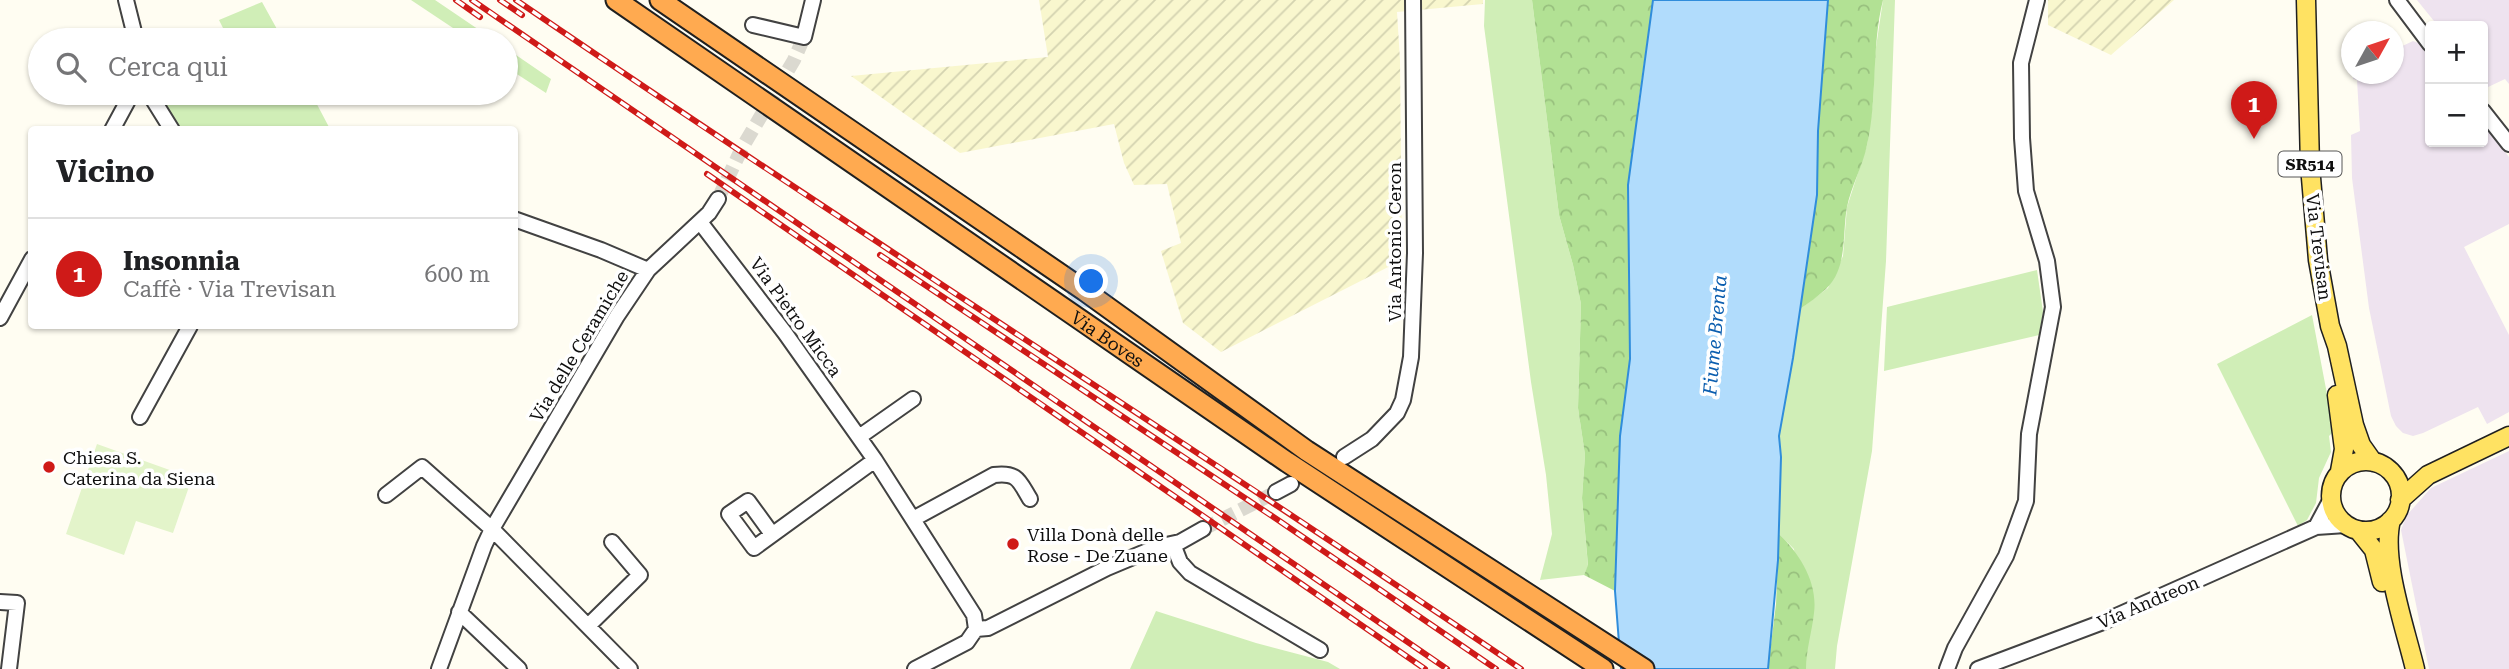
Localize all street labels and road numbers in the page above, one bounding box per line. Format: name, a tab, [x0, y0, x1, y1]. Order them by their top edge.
road number: SR514	[2278, 152, 2342, 176]
street label: Via Antonio Ceron	[1384, 162, 1405, 322]
street label: Via Trevisan	[2302, 192, 2336, 302]
street label: Via Pietro Micca	[746, 253, 846, 381]
street label: Via delle Ceramiche	[525, 266, 633, 426]
street label: Via Boves	[1067, 306, 1148, 371]
street label: Via Andreon	[2094, 571, 2202, 633]

